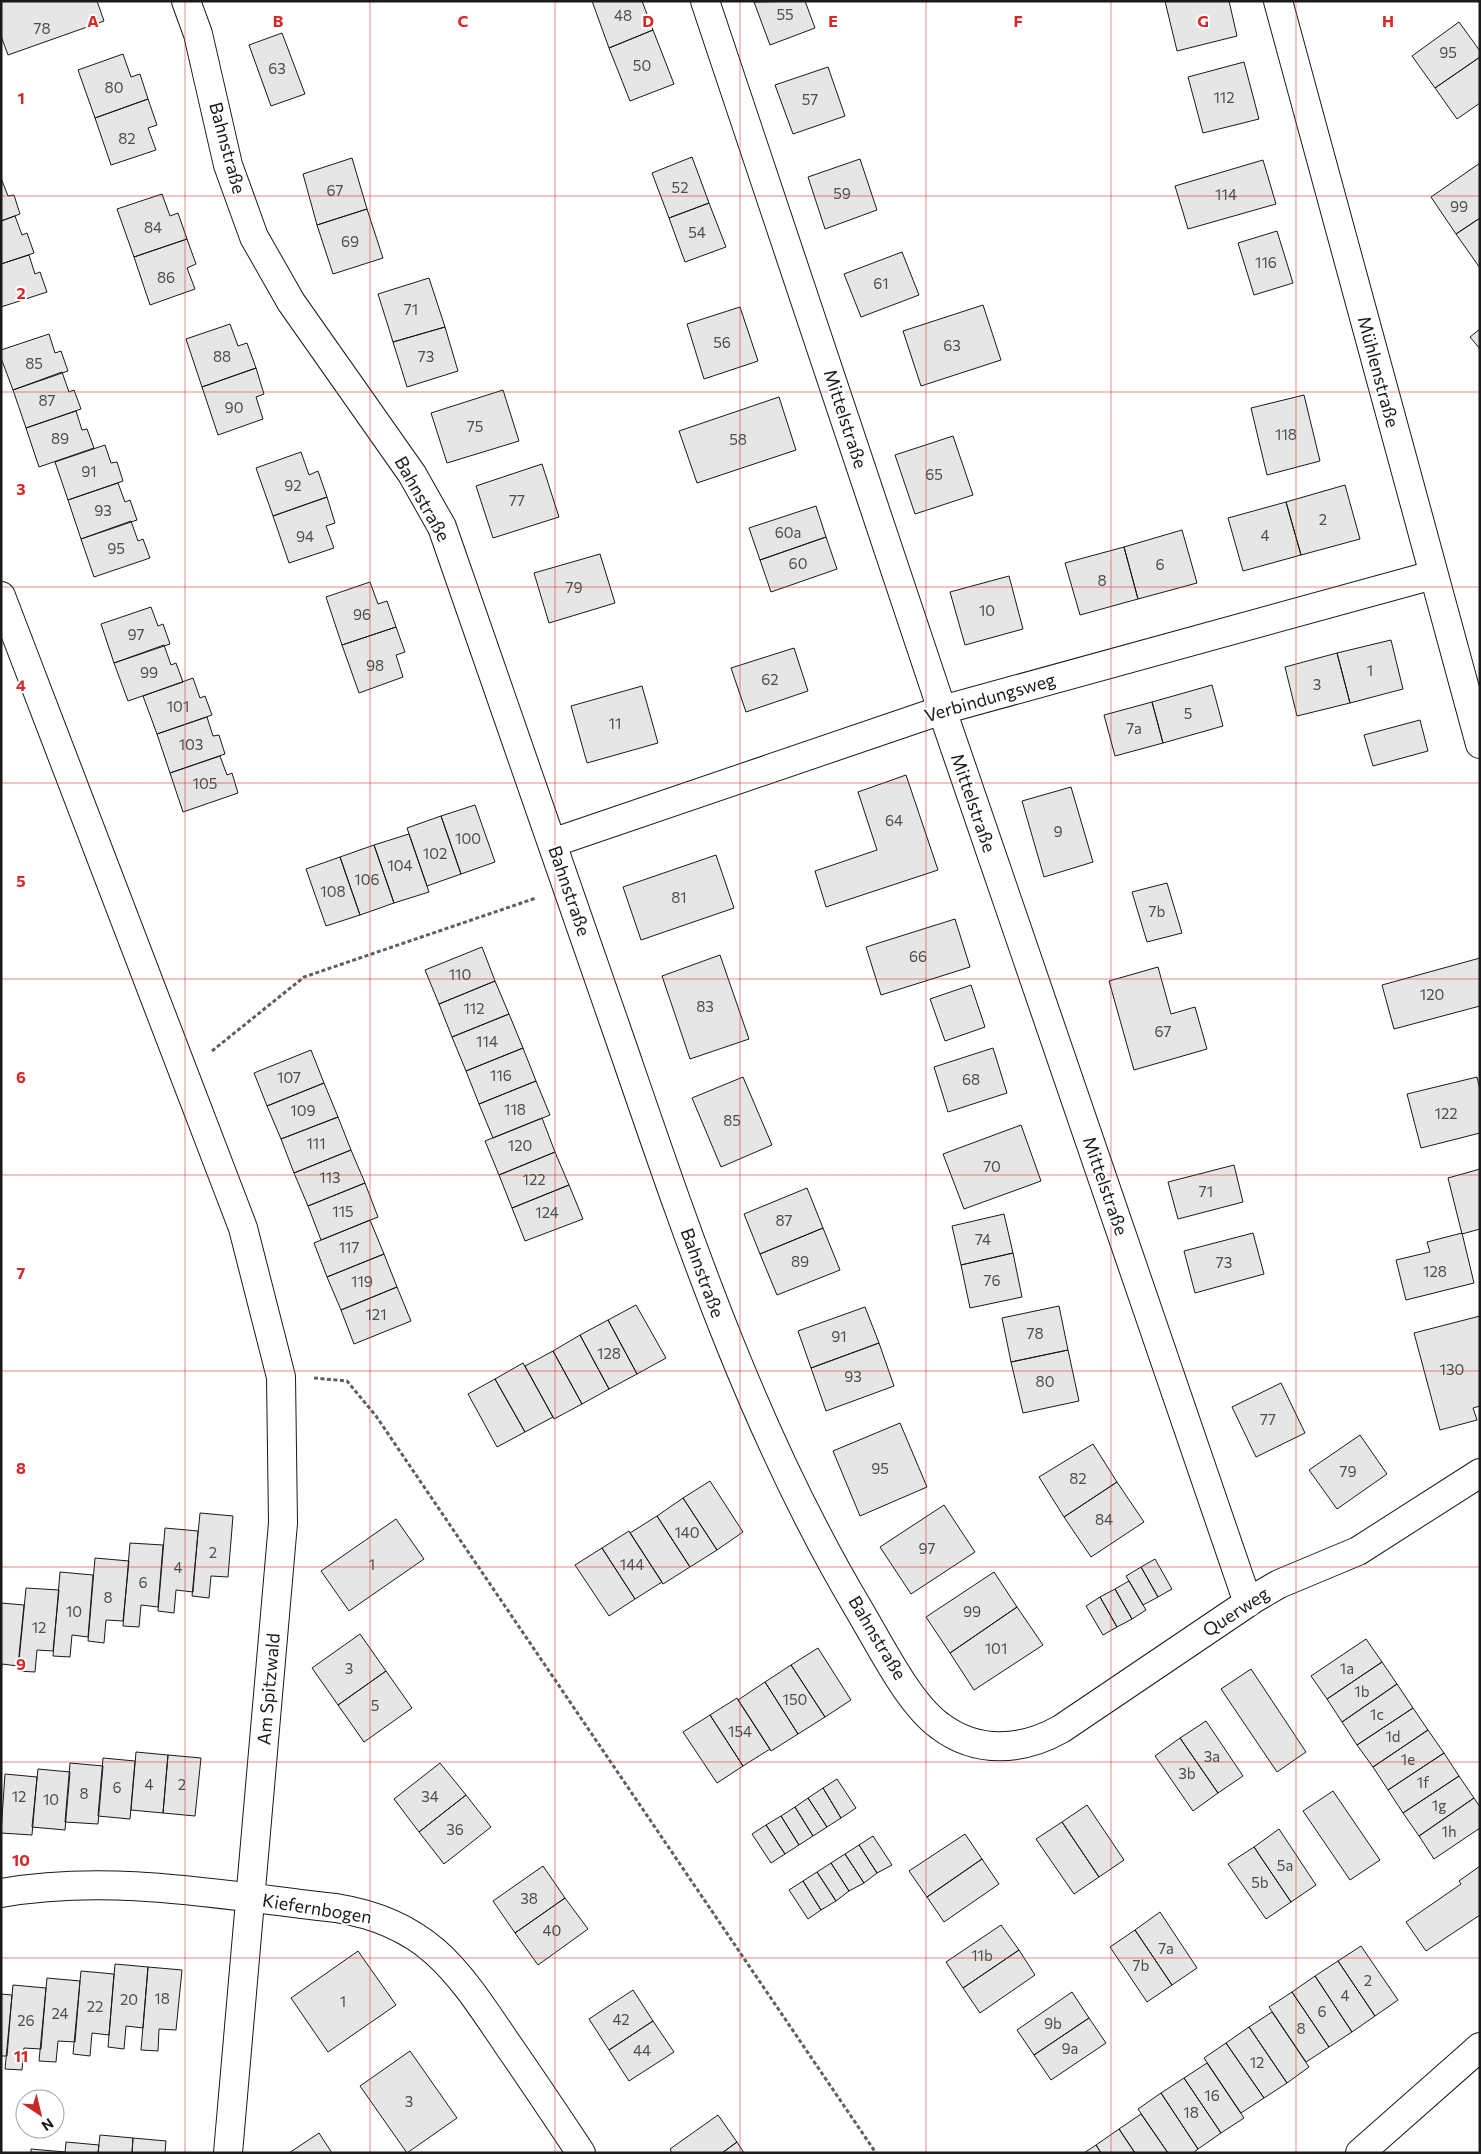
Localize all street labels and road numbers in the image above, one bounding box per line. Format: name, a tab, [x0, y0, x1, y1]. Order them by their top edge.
street label: Bahnstraße	[205, 99, 251, 196]
street label: Mühlenstraße	[1354, 314, 1404, 430]
street label: Mittelstraße	[820, 366, 872, 471]
street label: Bahnstraße	[390, 452, 455, 545]
street label: Verbindungsweg	[922, 668, 1058, 726]
street label: Mittelstraße	[947, 750, 1001, 855]
street label: Bahnstraße	[544, 843, 596, 939]
street label: Mittelstraße	[1079, 1133, 1133, 1238]
street label: Bahnstraße	[677, 1225, 729, 1321]
street label: Querweg	[1198, 1581, 1273, 1641]
street label: Bahnstraße	[844, 1592, 911, 1683]
street label: Am Spitzwald	[252, 1632, 284, 1746]
street label: Kiefernbogen	[261, 1889, 373, 1928]

